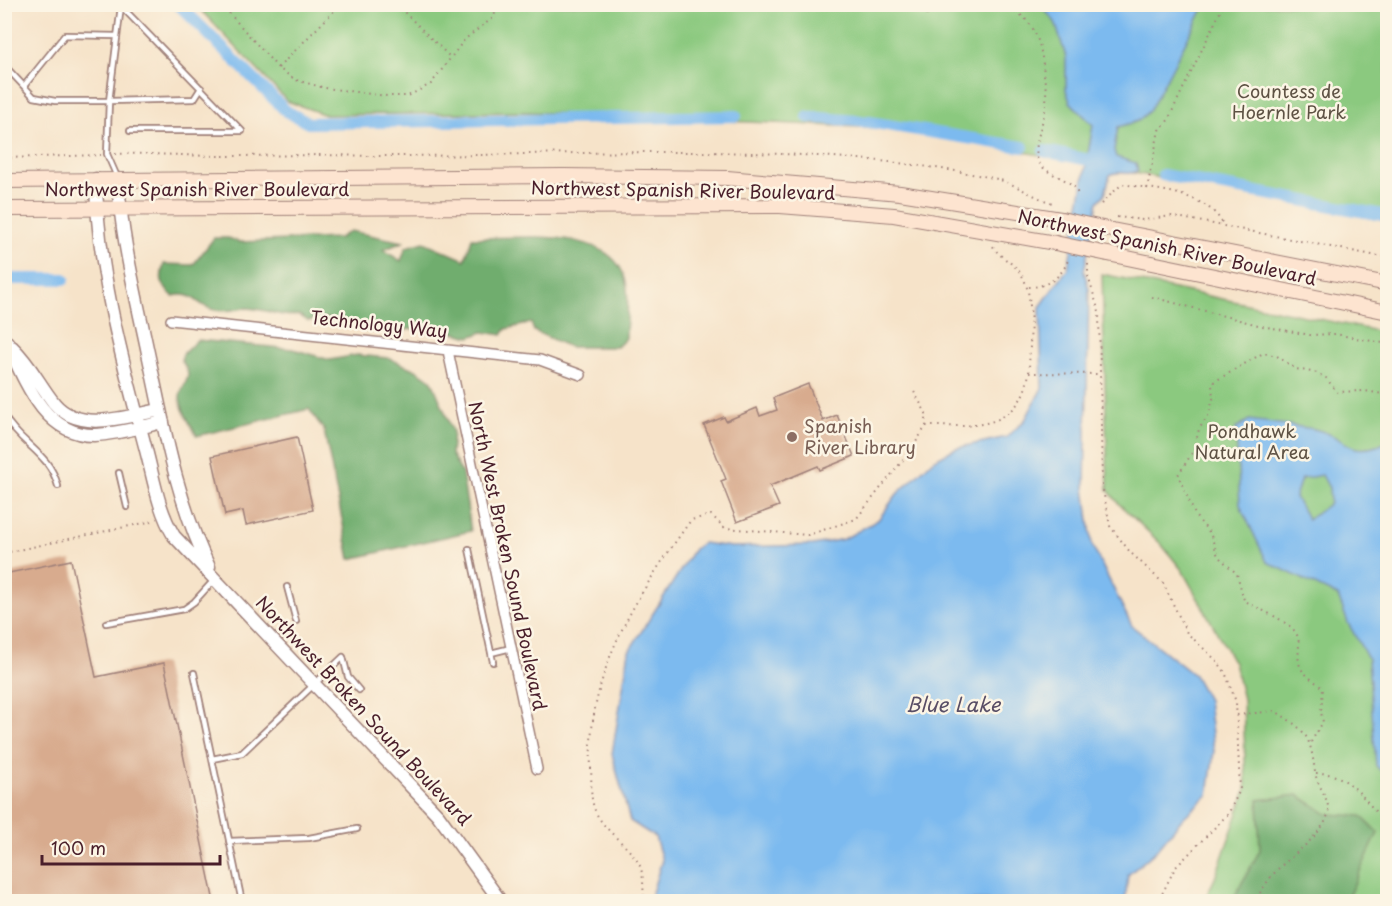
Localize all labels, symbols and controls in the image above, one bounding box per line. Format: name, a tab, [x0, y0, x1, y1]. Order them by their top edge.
park label: Countess de Hoernle Park	[1232, 77, 1346, 125]
street label: Northwest Spanish River Boulevard	[531, 173, 835, 206]
street label: Northwest Spanish River Boulevard	[45, 175, 349, 202]
street label: Northwest Spanish River Boulevard	[1016, 202, 1319, 291]
street label: Technology Way	[309, 303, 449, 344]
street label: North West Broken Sound Boulevard	[462, 399, 554, 713]
place label: Spanish River Library	[804, 412, 916, 460]
park label: Pondhawk Natural Area	[1195, 417, 1310, 465]
marker: Spanish River Library	[785, 430, 799, 444]
street label: Northwest Broken Sound Boulevard	[250, 589, 478, 831]
water label: Blue Lake	[906, 689, 1002, 719]
scale bar	[42, 828, 220, 866]
text: 100 m	[51, 834, 106, 861]

